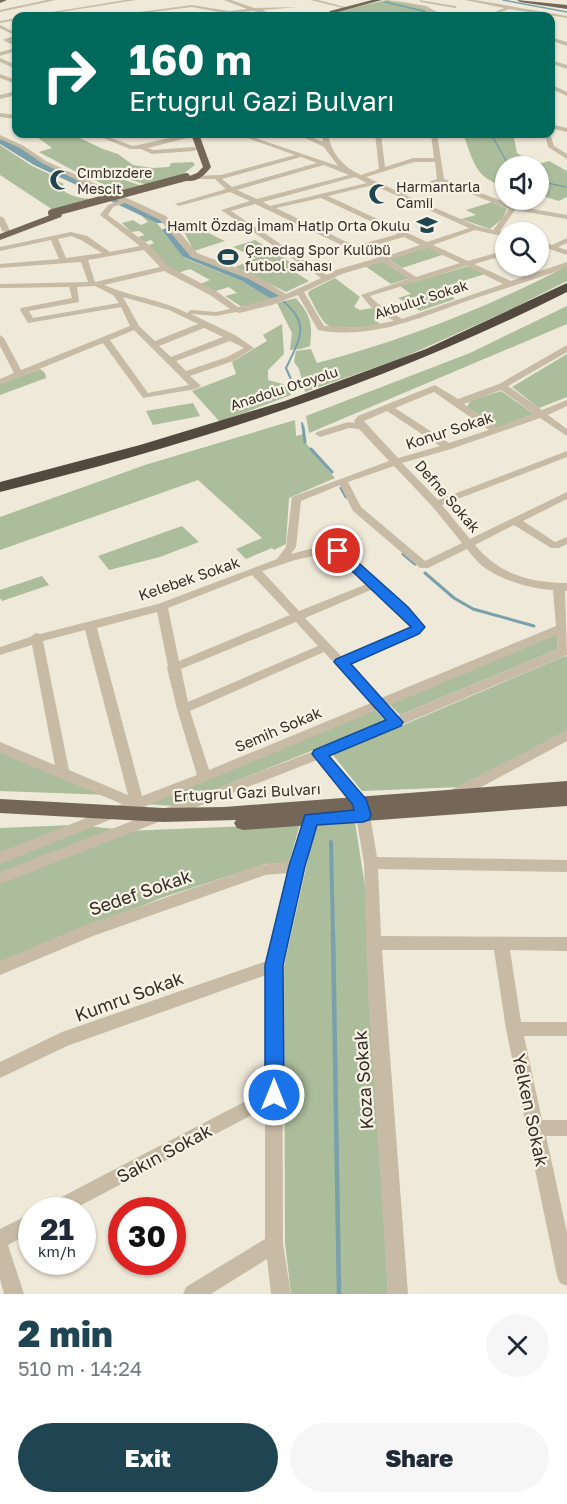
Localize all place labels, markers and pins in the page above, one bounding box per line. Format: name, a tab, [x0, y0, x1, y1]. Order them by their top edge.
place label: Cımbızdere Mescit	[77, 164, 152, 197]
mosque icon: Cımbızdere Mescit	[48, 168, 72, 192]
place label: Harmantarla Camii	[396, 178, 480, 211]
mosque icon: Harmantarla Camii	[367, 182, 391, 206]
school or university icon: Hamit Özdağ İmam Hatip Orta Okulu	[415, 213, 439, 237]
place label: Hamit Özdağ İmam Hatip Orta Okulu	[167, 217, 410, 234]
place label: Çenedağ Spor Kulübü futbol sahası	[245, 241, 391, 274]
sports icon: Çenedağ Spor Kulübü futbol sahası	[216, 245, 240, 269]
pin	[312, 525, 363, 576]

